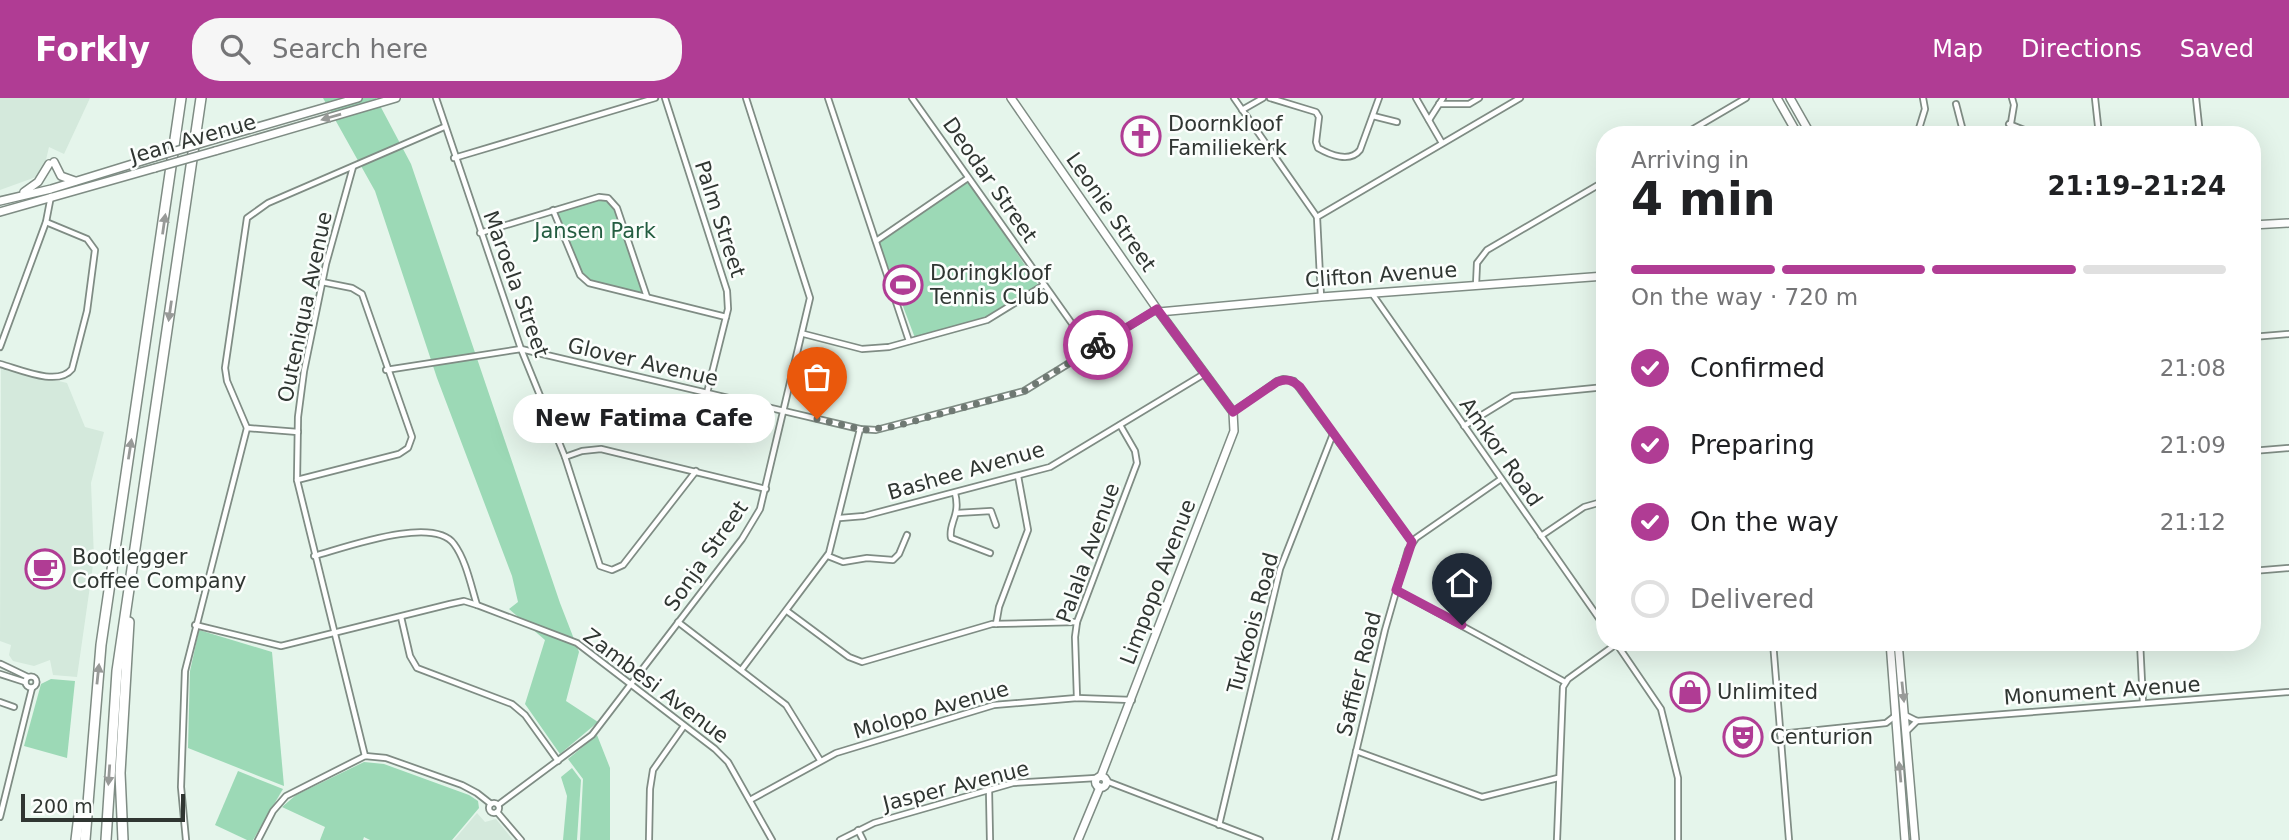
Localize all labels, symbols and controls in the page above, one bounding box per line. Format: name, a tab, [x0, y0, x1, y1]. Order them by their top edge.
search box	[192, 18, 682, 81]
text: Forkly	[35, 30, 150, 69]
icon: search	[216, 30, 254, 68]
text: Search here	[272, 34, 428, 64]
text: Map	[1932, 35, 1983, 63]
text: Directions	[2021, 35, 2142, 63]
text: Saved	[2180, 35, 2254, 63]
street label: Jean Avenue	[125, 110, 259, 169]
place label: Doornkloof Familiekerk	[1168, 112, 1288, 160]
one-way arrow	[320, 113, 341, 123]
street label: Deodar Street	[938, 113, 1042, 247]
church icon: Doornkloof Familiekerk	[1120, 115, 1162, 157]
text: Arriving in	[1631, 147, 1749, 173]
street label: Leonie Street	[1061, 148, 1161, 276]
street label: Palm Street	[690, 158, 750, 280]
text: 21:19–21:24	[2047, 171, 2226, 201]
text: 4 min	[1631, 172, 1775, 226]
street label: Maroela Street	[478, 207, 554, 361]
street label: Outeniqua Avenue	[273, 209, 337, 405]
one-way arrow	[158, 213, 169, 235]
park label: Jansen Park	[532, 219, 657, 243]
street label: Clifton Avenue	[1304, 258, 1458, 292]
place label: Doringkloof Tennis Club	[929, 261, 1052, 309]
sports icon: Doringkloof Tennis Club	[882, 264, 924, 306]
text: On the way · 720 m	[1631, 284, 1858, 310]
one-way arrow	[164, 300, 175, 322]
courier	[1063, 310, 1133, 380]
icon: bike	[1079, 326, 1117, 364]
street label: Glover Avenue	[565, 333, 721, 391]
pin	[787, 347, 847, 419]
icon: check	[1631, 349, 1669, 387]
text: Confirmed	[1690, 353, 1825, 383]
text: 21:08	[2160, 355, 2226, 381]
icon: bag	[798, 358, 836, 396]
street label: Amkor Road	[1455, 393, 1547, 511]
callout: New Fatima Cafe	[512, 394, 775, 444]
text: New Fatima Cafe	[535, 405, 753, 431]
icon: check	[1631, 426, 1669, 464]
text: Preparing	[1690, 430, 1815, 460]
text: 21:09	[2160, 432, 2226, 458]
street label: Bashee Avenue	[885, 437, 1047, 505]
one-way arrow	[125, 438, 136, 460]
street label: Palala Avenue	[1052, 480, 1124, 626]
street label: Sonja Street	[659, 496, 753, 616]
street label: Limpopo Avenue	[1115, 496, 1201, 668]
icon: check	[1631, 503, 1669, 541]
text: On the way	[1690, 507, 1839, 537]
text: 21:12	[2160, 509, 2226, 535]
place label: Bootlegger Coffee Company	[72, 545, 246, 593]
cafe icon: Bootlegger Coffee Company	[24, 548, 66, 590]
street label: Turkoois Road	[1222, 550, 1283, 697]
pin	[1432, 553, 1492, 625]
icon: home	[1443, 564, 1481, 602]
text: Delivered	[1690, 584, 1814, 614]
street label: Saffier Road	[1332, 609, 1386, 739]
street label: Zambesi Avenue	[579, 624, 733, 748]
one-way arrow	[92, 663, 103, 685]
shop icon: Unlimited	[1669, 671, 1711, 713]
street label: Monument Avenue	[2003, 672, 2201, 710]
street label: Molopo Avenue	[851, 676, 1011, 744]
place label: Unlimited	[1717, 680, 1818, 704]
one-way arrow	[1898, 682, 1909, 704]
theatre icon: Centurion	[1722, 716, 1764, 758]
place label: Centurion	[1770, 725, 1873, 749]
street label: Jasper Avenue	[879, 756, 1031, 816]
one-way arrow	[1894, 761, 1905, 783]
one-way arrow	[104, 764, 115, 786]
scale bar	[21, 791, 186, 823]
text: 200 m	[32, 795, 93, 817]

